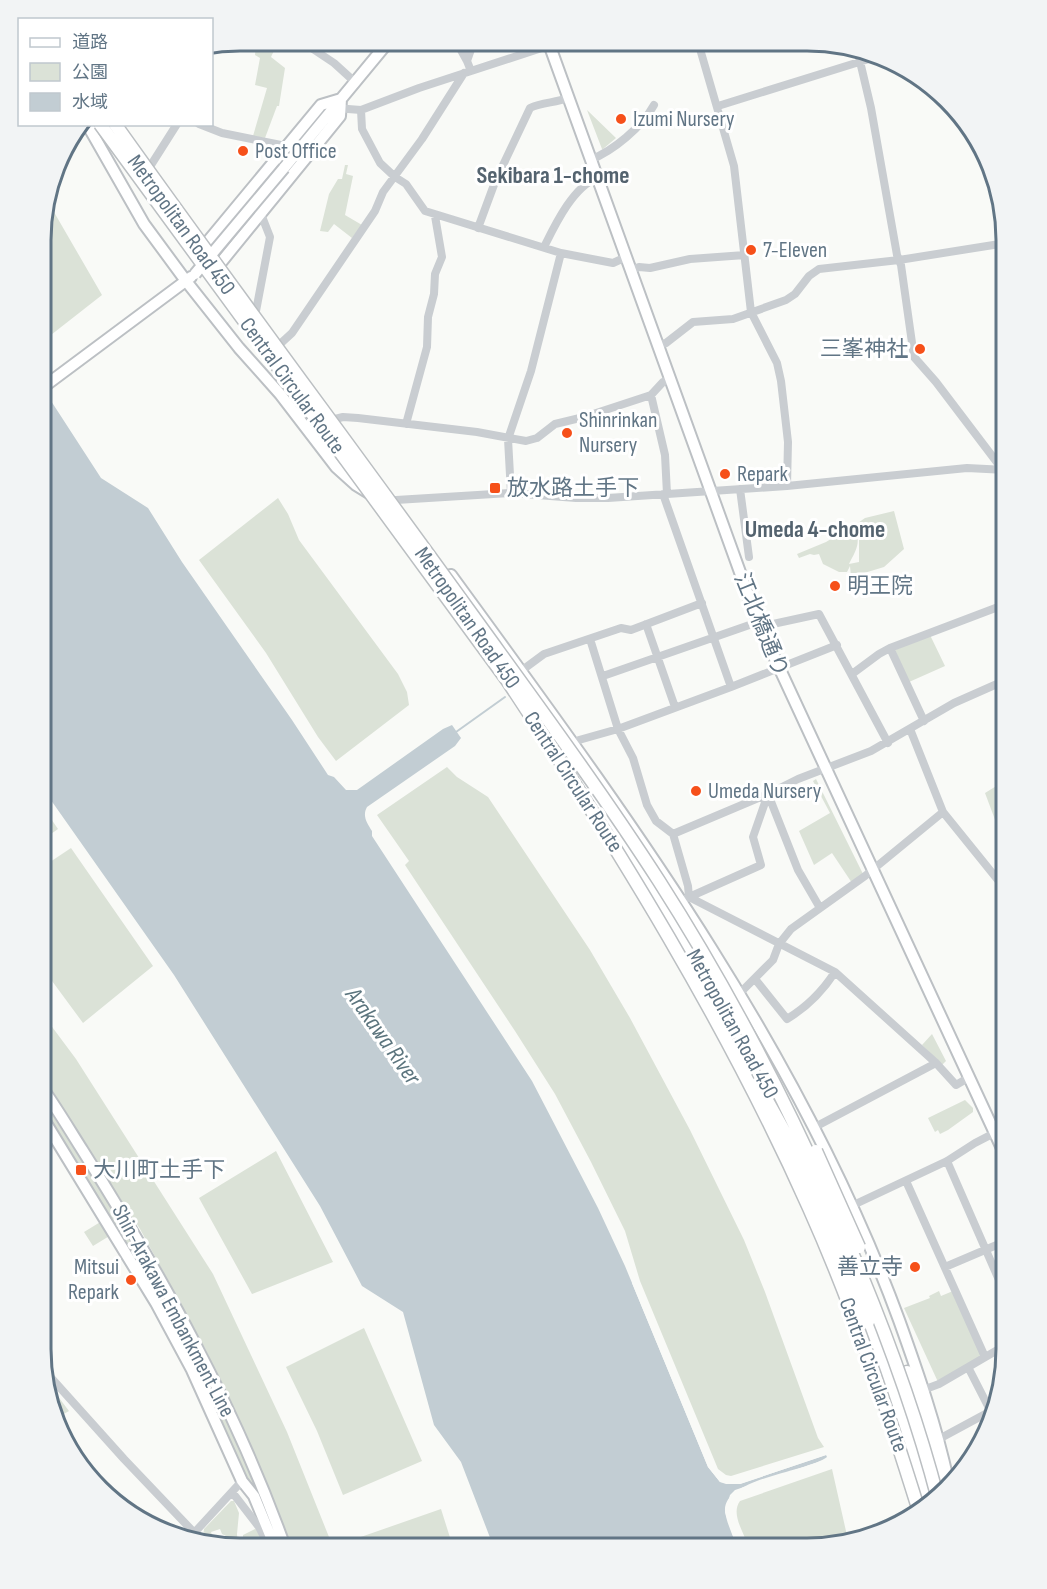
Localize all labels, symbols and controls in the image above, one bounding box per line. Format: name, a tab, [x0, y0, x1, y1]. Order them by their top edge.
legend	[18, 18, 213, 126]
text: 道路	[72, 32, 108, 53]
text: 公園	[72, 62, 108, 83]
text: 水域	[72, 92, 108, 113]
place label: Izumi Nursery	[633, 106, 735, 133]
marker: Izumi Nursery	[614, 112, 628, 126]
place label: Post Office	[255, 138, 337, 165]
marker: Post Office	[236, 144, 250, 158]
street label: Metropolitan Road 450	[121, 150, 241, 300]
district label: Sekibara 1-chome	[477, 161, 630, 190]
place label: 7-Eleven	[763, 237, 827, 264]
marker: 7-Eleven	[744, 243, 758, 257]
street label: Central Circular Route	[233, 312, 351, 460]
place label: 三峯神社	[820, 336, 908, 363]
marker: 三峯神社	[913, 342, 927, 356]
place label: Shinrinkan Nursery	[579, 407, 657, 459]
marker: Shinrinkan Nursery	[560, 426, 574, 440]
place label: Repark	[737, 461, 789, 488]
marker: Repark	[718, 467, 732, 481]
place label: 放水路土手下	[507, 475, 639, 502]
marker: 放水路土手下	[488, 481, 502, 495]
district label: Umeda 4-chome	[745, 515, 885, 544]
street label: Metropolitan Road 450	[408, 542, 526, 694]
street label: 江北橋通り	[728, 569, 794, 681]
place label: 明王院	[847, 573, 913, 600]
marker: 明王院	[828, 579, 842, 593]
street label: Central Circular Route	[517, 707, 629, 857]
place label: Umeda Nursery	[708, 778, 822, 805]
marker: Umeda Nursery	[689, 784, 703, 798]
street label: Metropolitan Road 450	[680, 945, 784, 1103]
water label: Arakawa River	[338, 981, 428, 1091]
place label: 大川町土手下	[93, 1157, 225, 1184]
marker: 大川町土手下	[74, 1163, 88, 1177]
street label: Shin-Arakawa Embankment Line	[105, 1200, 241, 1422]
place label: Mitsui Repark	[68, 1254, 120, 1306]
place label: 善立寺	[837, 1254, 903, 1281]
marker: 善立寺	[908, 1260, 922, 1274]
marker: Mitsui Repark	[124, 1273, 138, 1287]
street label: Central Circular Route	[833, 1294, 913, 1456]

